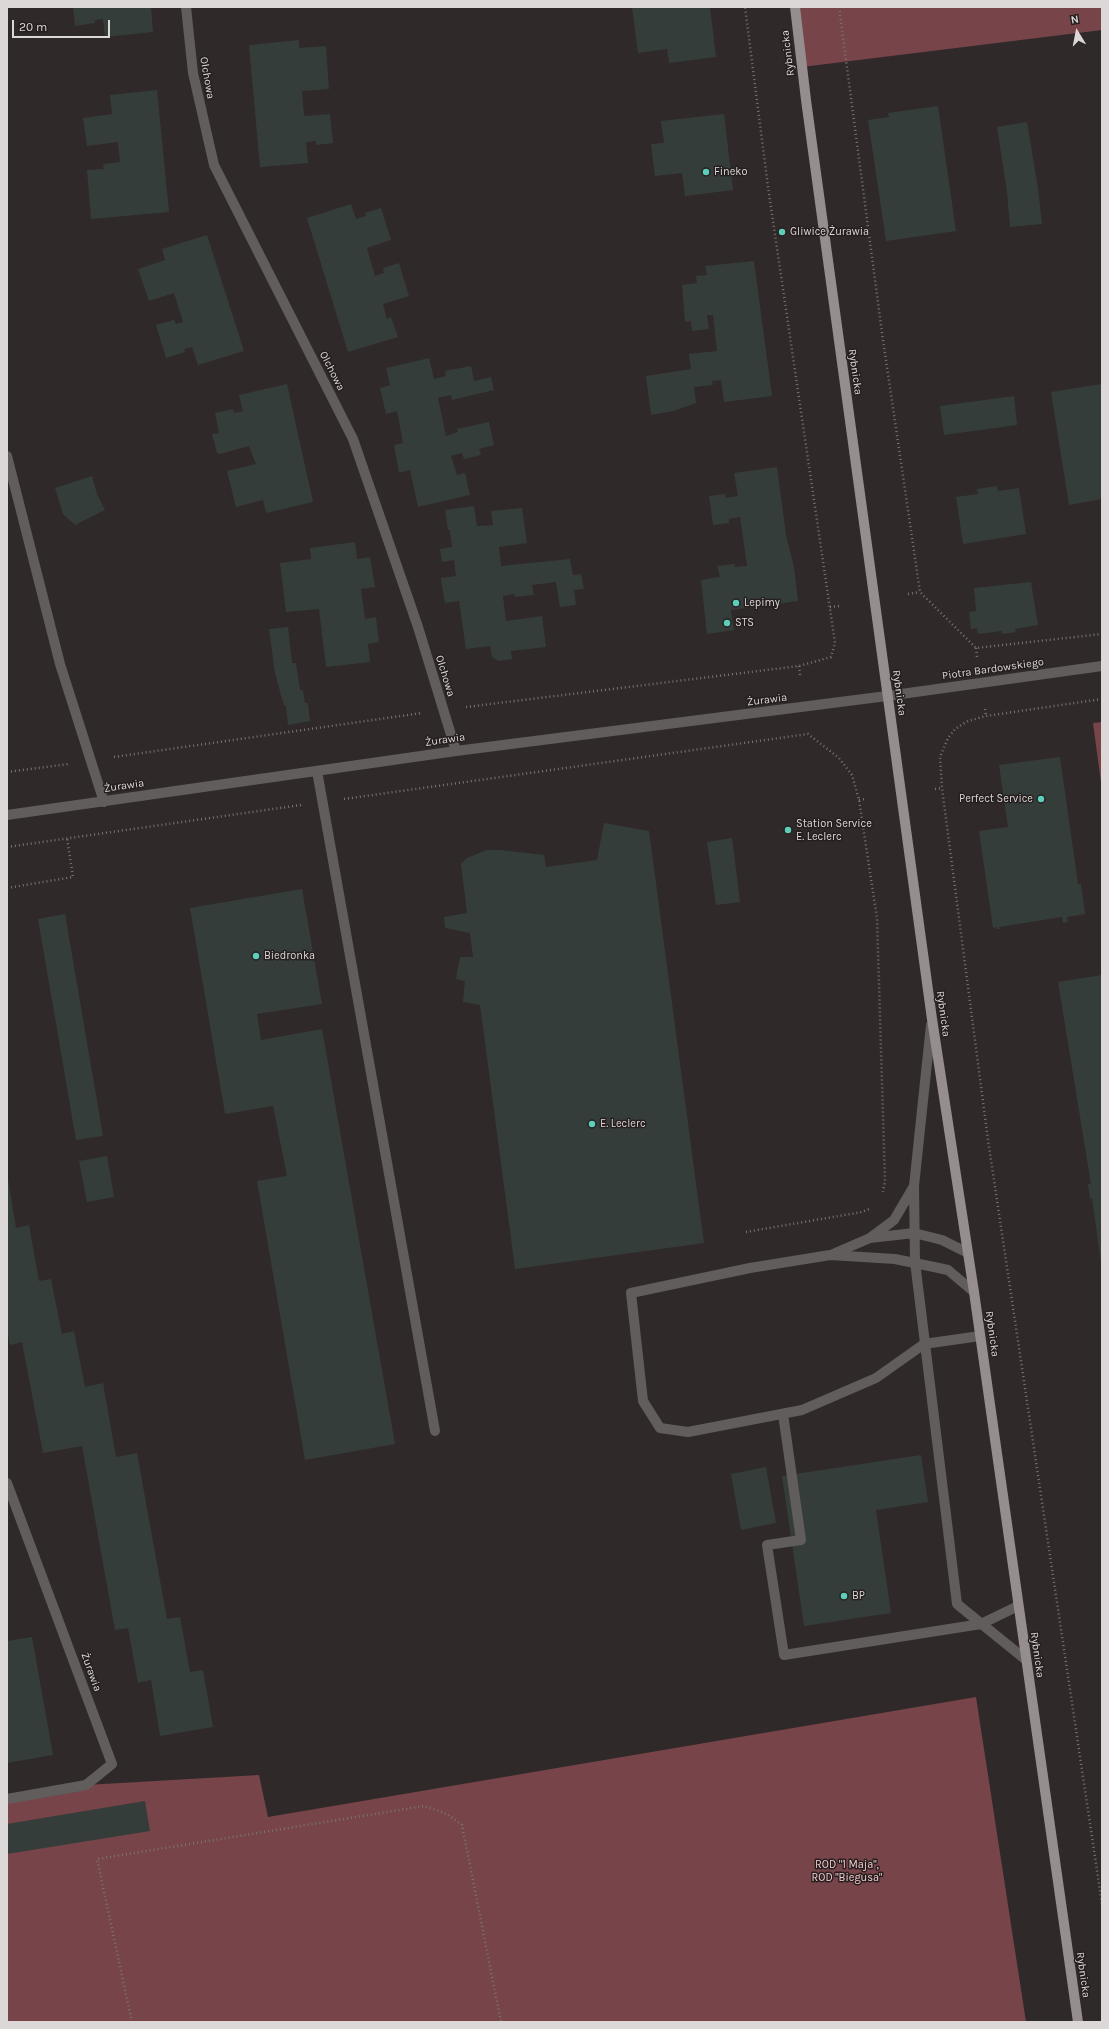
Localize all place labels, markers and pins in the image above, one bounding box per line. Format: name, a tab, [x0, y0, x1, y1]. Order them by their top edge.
place label: Fineko	[714, 165, 748, 179]
marker: Fineko	[701, 167, 711, 177]
place label: Gliwice Żurawia	[790, 225, 869, 239]
marker: Gliwice Żurawia	[777, 227, 787, 237]
place label: Lepimy	[744, 596, 780, 610]
marker: Lepimy	[731, 598, 741, 608]
place label: STS	[735, 616, 754, 630]
marker: STS	[722, 618, 732, 628]
place label: Perfect Service	[959, 792, 1033, 806]
marker: Perfect Service	[1036, 794, 1046, 804]
place label: Station Service E. Leclerc	[796, 817, 872, 843]
marker: Station Service E. Leclerc	[783, 825, 793, 835]
place label: Biedronka	[264, 949, 315, 963]
marker: Biedronka	[251, 951, 261, 961]
place label: E. Leclerc	[600, 1117, 646, 1131]
marker: E. Leclerc	[587, 1119, 597, 1129]
place label: BP	[852, 1589, 865, 1603]
marker: BP	[839, 1591, 849, 1601]

